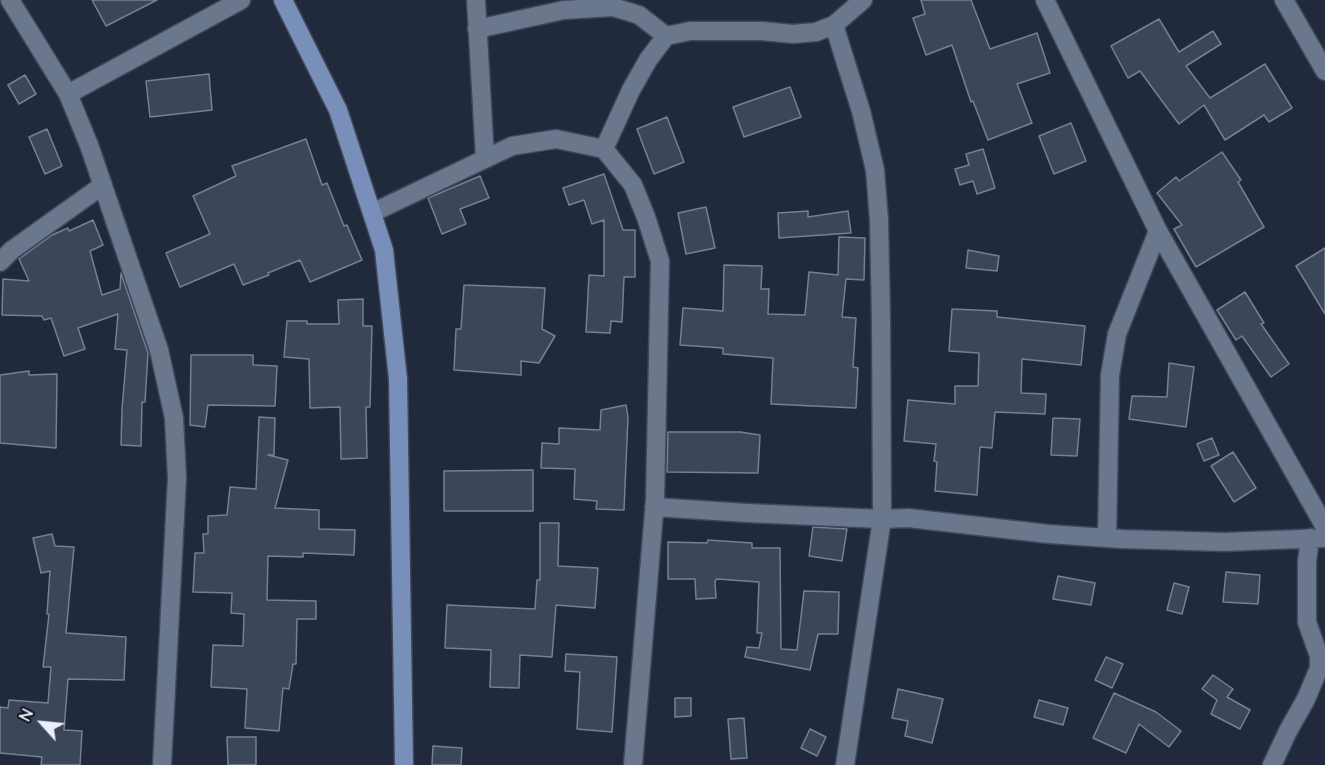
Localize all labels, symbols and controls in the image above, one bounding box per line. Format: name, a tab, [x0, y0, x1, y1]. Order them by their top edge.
north arrow	[12, 693, 72, 753]
text: N	[14, 705, 38, 725]

